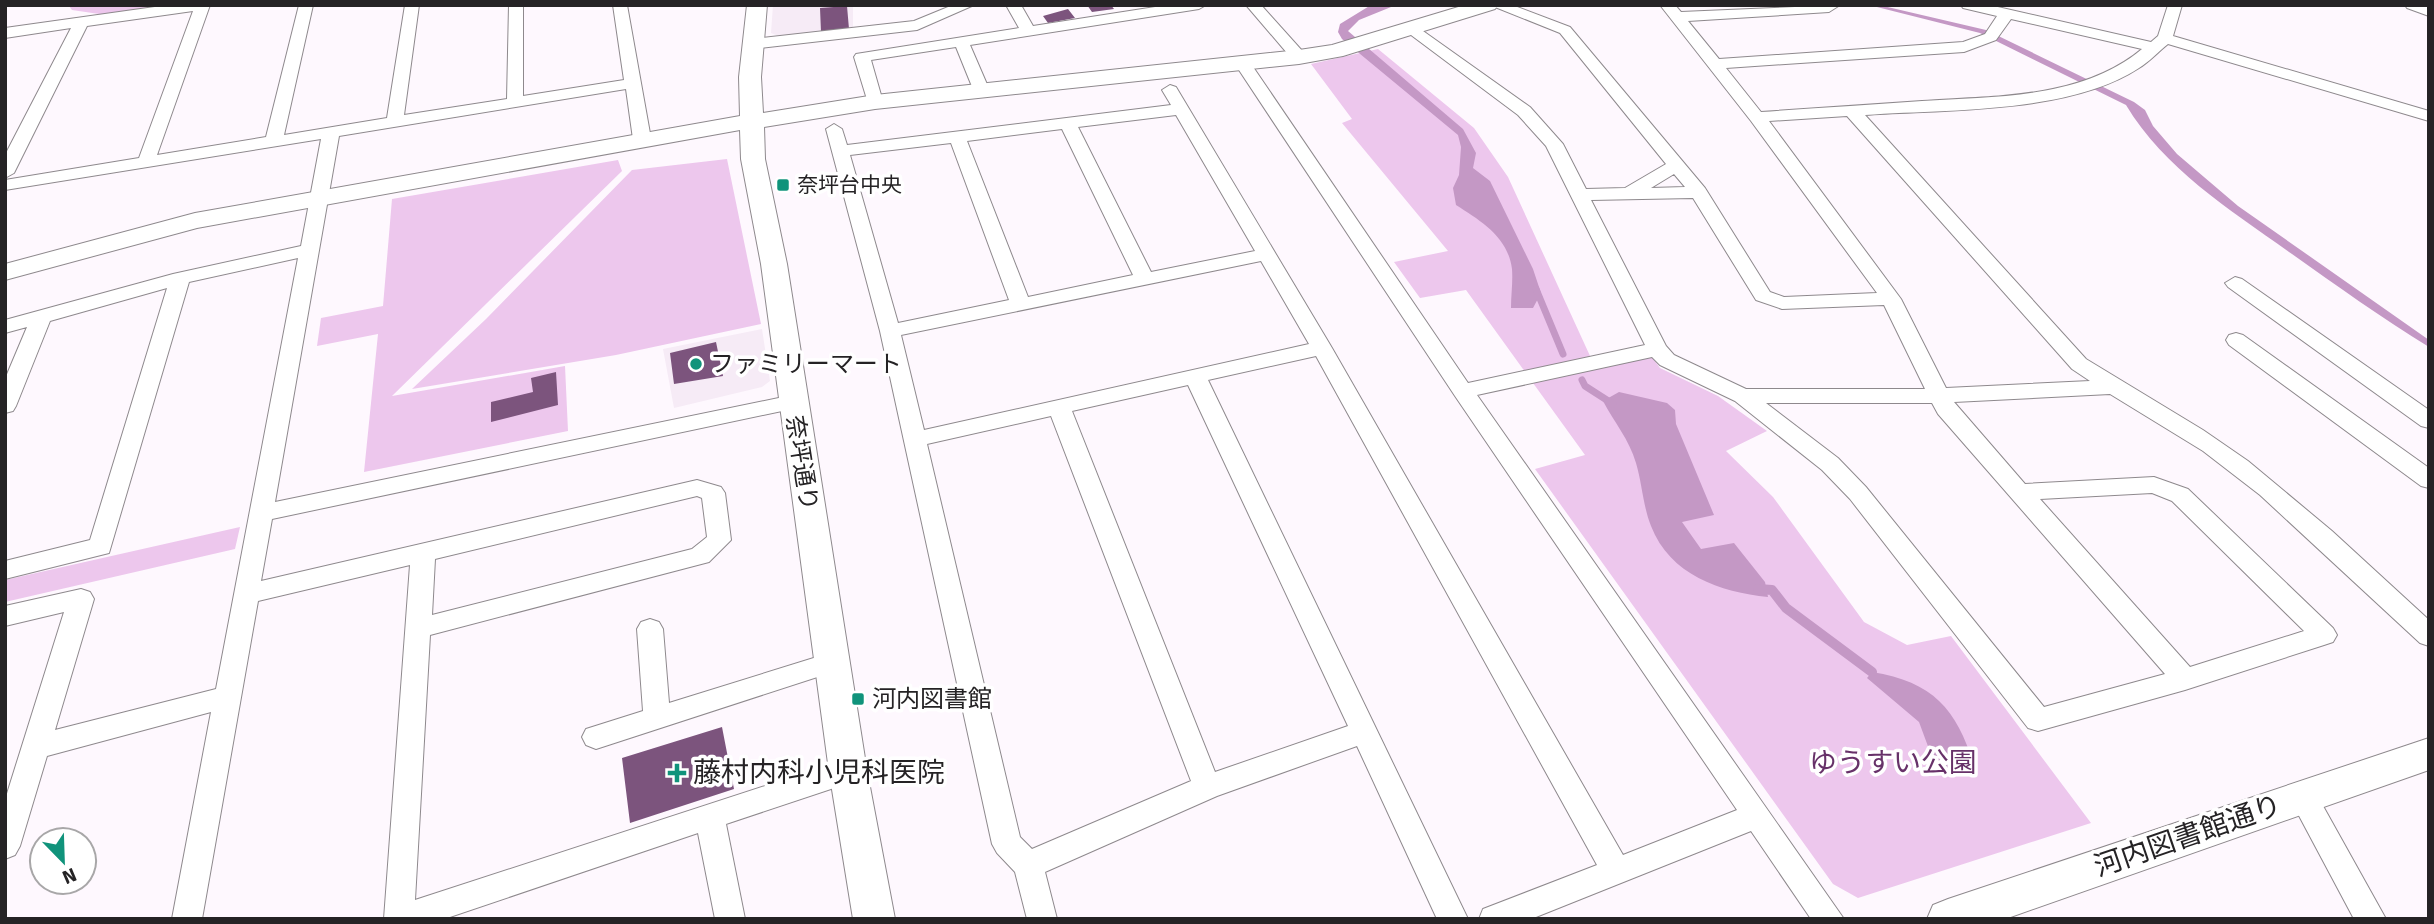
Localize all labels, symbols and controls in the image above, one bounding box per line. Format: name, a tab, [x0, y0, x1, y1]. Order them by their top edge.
place label: 奈坪台中央	[797, 172, 902, 198]
marker: 奈坪台中央	[775, 177, 791, 193]
place label: ファミリーマート	[710, 349, 902, 379]
marker: ファミリーマート	[688, 356, 704, 372]
street label: 奈坪通り	[780, 413, 824, 513]
place label: 河内図書館	[872, 684, 992, 714]
marker: 河内図書館	[850, 691, 866, 707]
park label: ゆうすい公園	[1809, 746, 1977, 780]
place label: 藤村内科小児科医院	[693, 756, 945, 790]
marker: 藤村内科小児科医院	[667, 763, 687, 783]
street label: 河内図書館通り	[2090, 788, 2286, 884]
north arrow	[28, 826, 98, 896]
text: N	[58, 862, 80, 889]

